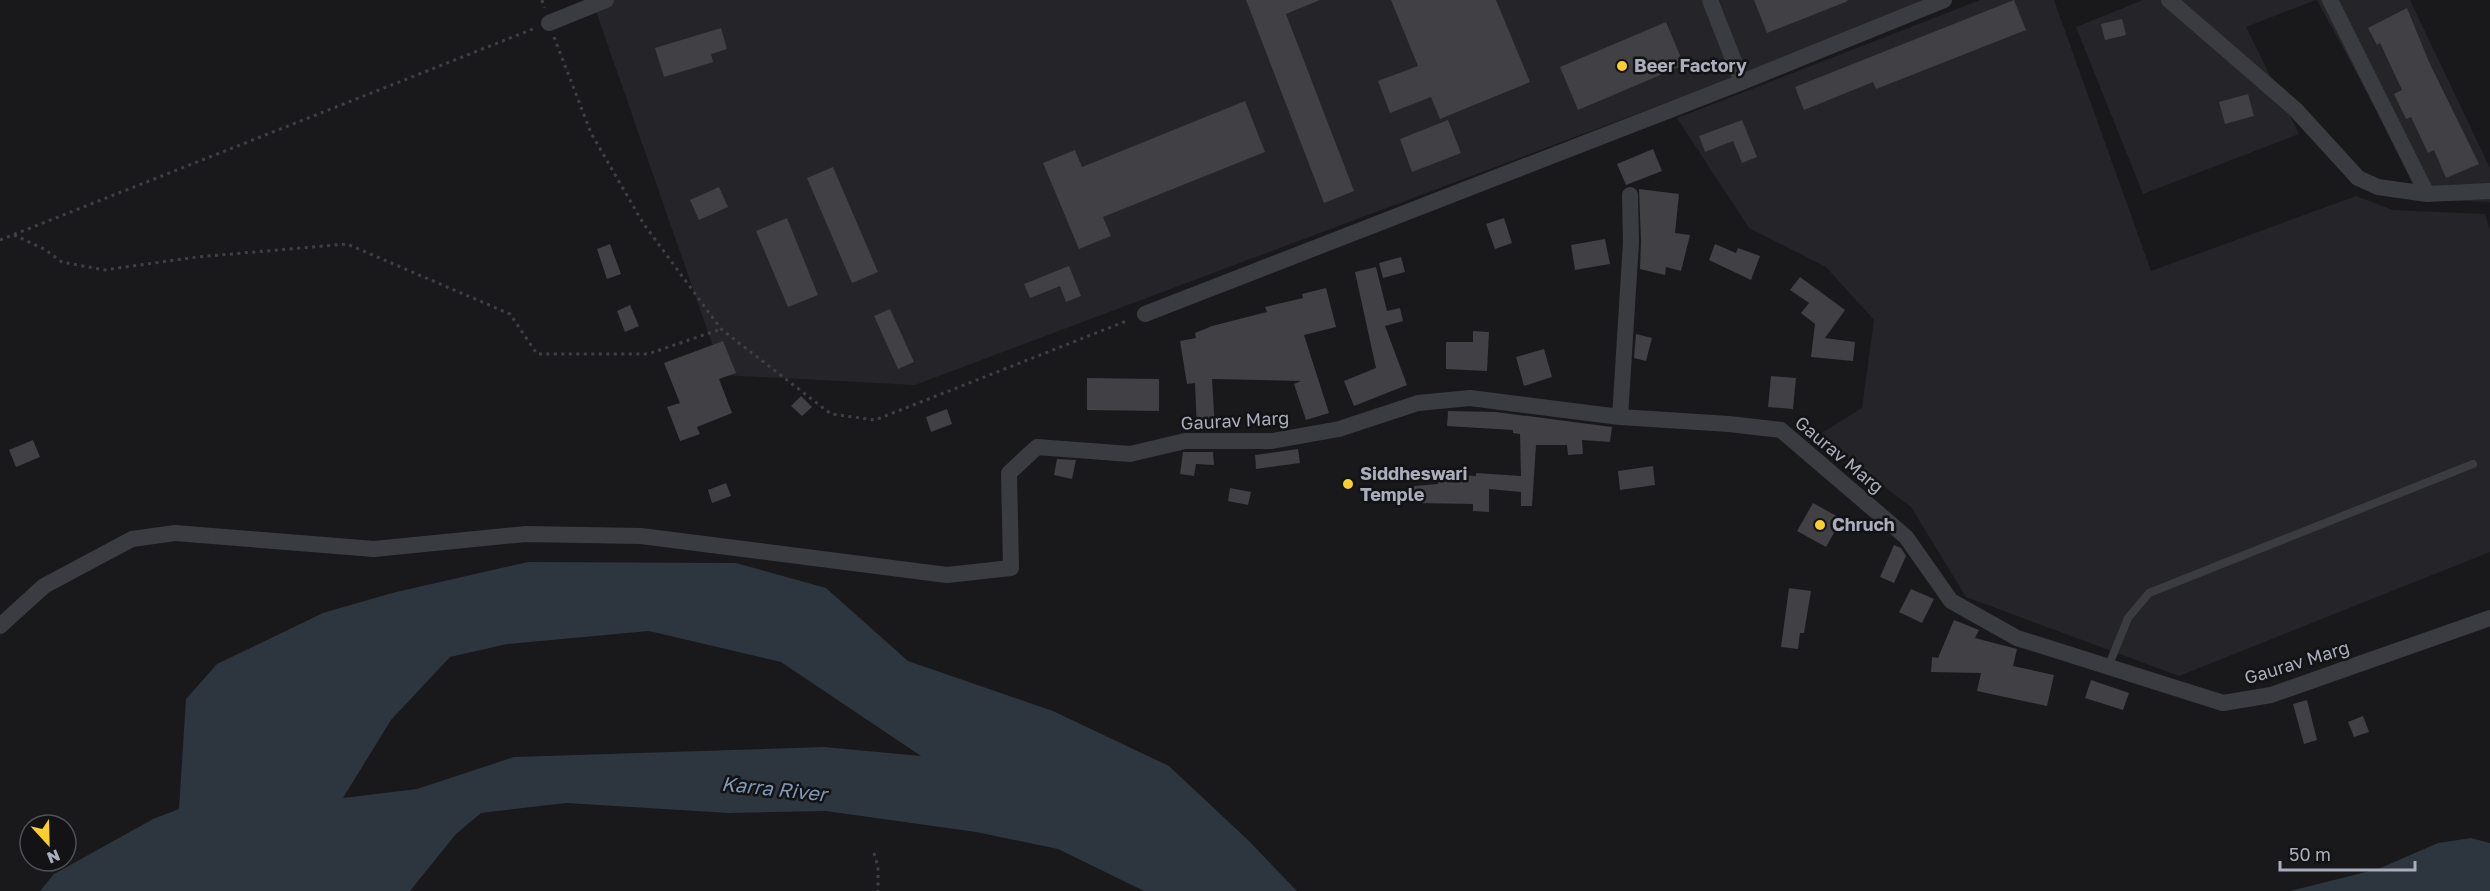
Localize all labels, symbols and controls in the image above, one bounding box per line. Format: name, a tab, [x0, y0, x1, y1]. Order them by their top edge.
place label: Beer Factory	[1634, 54, 1747, 76]
marker: Beer Factory	[1615, 59, 1629, 73]
street label: Gaurav Marg	[1180, 406, 1290, 434]
street label: Gaurav Marg	[1791, 411, 1888, 498]
place label: Siddheswari Temple	[1360, 462, 1468, 505]
marker: Siddheswari Temple	[1341, 477, 1355, 491]
place label: Chruch	[1832, 513, 1895, 535]
marker: Chruch	[1813, 518, 1827, 532]
street label: Gaurav Marg	[2242, 636, 2352, 688]
water label: Karra River	[720, 771, 831, 806]
north arrow	[18, 813, 78, 873]
scale bar	[2280, 834, 2415, 872]
text: 50 m	[2289, 843, 2331, 865]
text: N	[44, 845, 63, 868]

